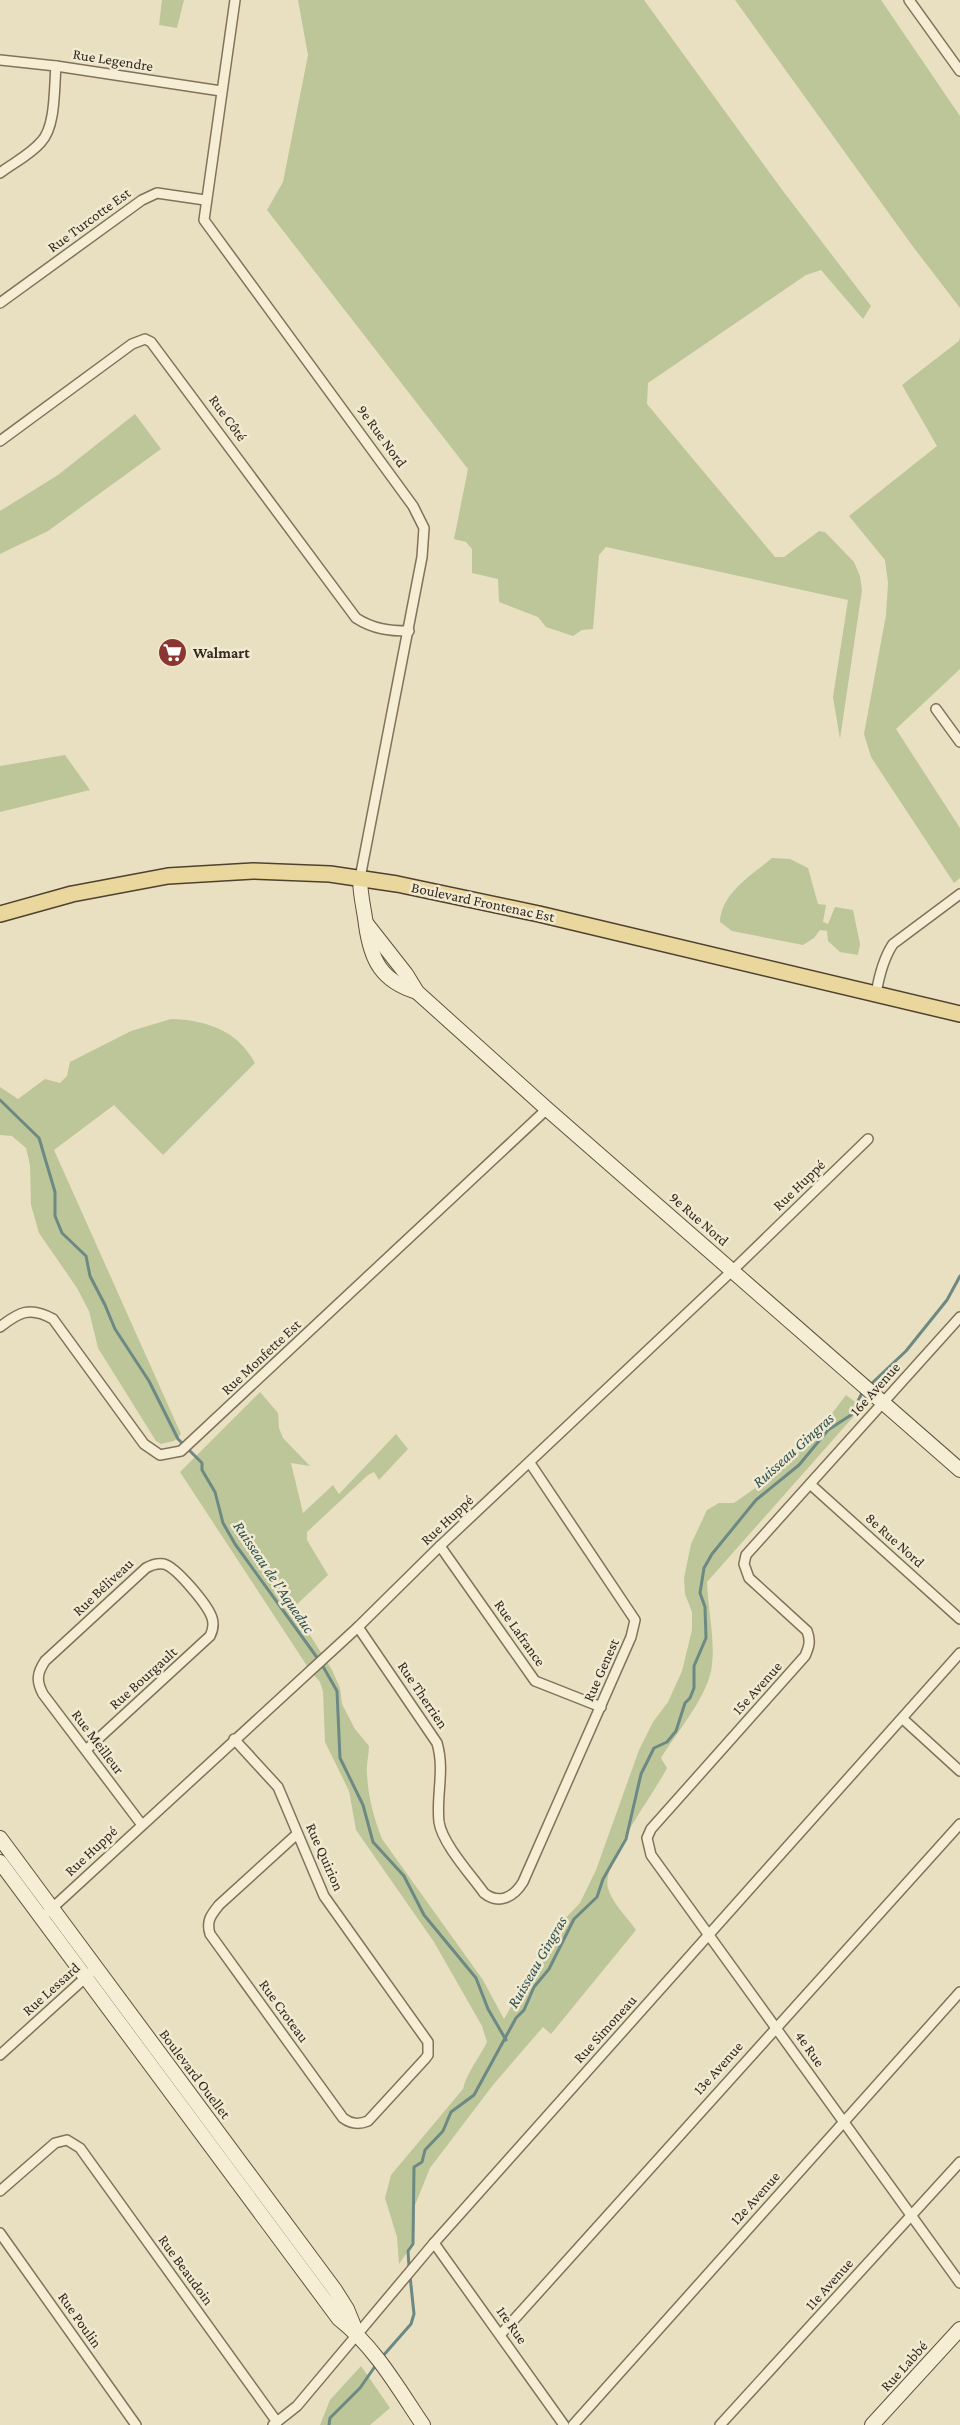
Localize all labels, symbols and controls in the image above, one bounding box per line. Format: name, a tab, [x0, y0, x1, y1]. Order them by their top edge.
street label: Rue Legendre	[72, 46, 155, 75]
street label: Rue Turcotte Est	[45, 184, 134, 255]
street label: Rue Côté	[206, 392, 250, 445]
street label: 9e Rue Nord	[354, 402, 410, 470]
supermarket icon: Walmart	[156, 637, 188, 669]
place label: Walmart	[192, 645, 250, 661]
street label: Boulevard Frontenac Est	[410, 879, 557, 925]
street label: Rue Huppé	[770, 1156, 829, 1214]
street label: 9e Rue Nord	[666, 1189, 732, 1249]
street label: Rue Monfette Est	[218, 1315, 305, 1398]
street label: 16e Avenue	[847, 1359, 903, 1419]
water label: Ruisseau Gingras	[749, 1409, 838, 1491]
street label: Rue Huppé	[418, 1492, 477, 1549]
street label: 8e Rue Nord	[862, 1510, 928, 1570]
water label: Ruisseau de l'Aqueduc	[229, 1518, 318, 1637]
street label: Rue Béliveau	[70, 1555, 136, 1619]
street label: Rue Lafrance	[491, 1597, 549, 1670]
street label: Rue Genest	[580, 1635, 622, 1704]
street label: Rue Bourgault	[106, 1643, 181, 1713]
street label: Rue Therrien	[395, 1658, 451, 1732]
street label: 15e Avenue	[729, 1658, 785, 1718]
street label: Rue Meilleur	[69, 1707, 128, 1778]
street label: Rue Quirion	[303, 1821, 347, 1893]
street label: Rue Huppé	[62, 1823, 121, 1880]
water label: Ruisseau Gingras	[504, 1913, 571, 2011]
street label: Rue Lessard	[19, 1959, 83, 2019]
street label: Rue Croteau	[256, 1977, 312, 2045]
street label: Rue Simoneau	[570, 1992, 640, 2066]
street label: Boulevard Ouellet	[156, 2026, 234, 2123]
street label: 4e Rue	[792, 2028, 828, 2070]
street label: 13e Avenue	[690, 2038, 746, 2098]
street label: 12e Avenue	[727, 2168, 783, 2228]
street label: Rue Beaudoin	[155, 2232, 217, 2308]
street label: 11e Avenue	[802, 2255, 856, 2313]
street label: Rue Poulin	[55, 2289, 105, 2351]
street label: 1re Rue	[493, 2303, 531, 2347]
street label: Rue Labbé	[877, 2337, 931, 2394]

